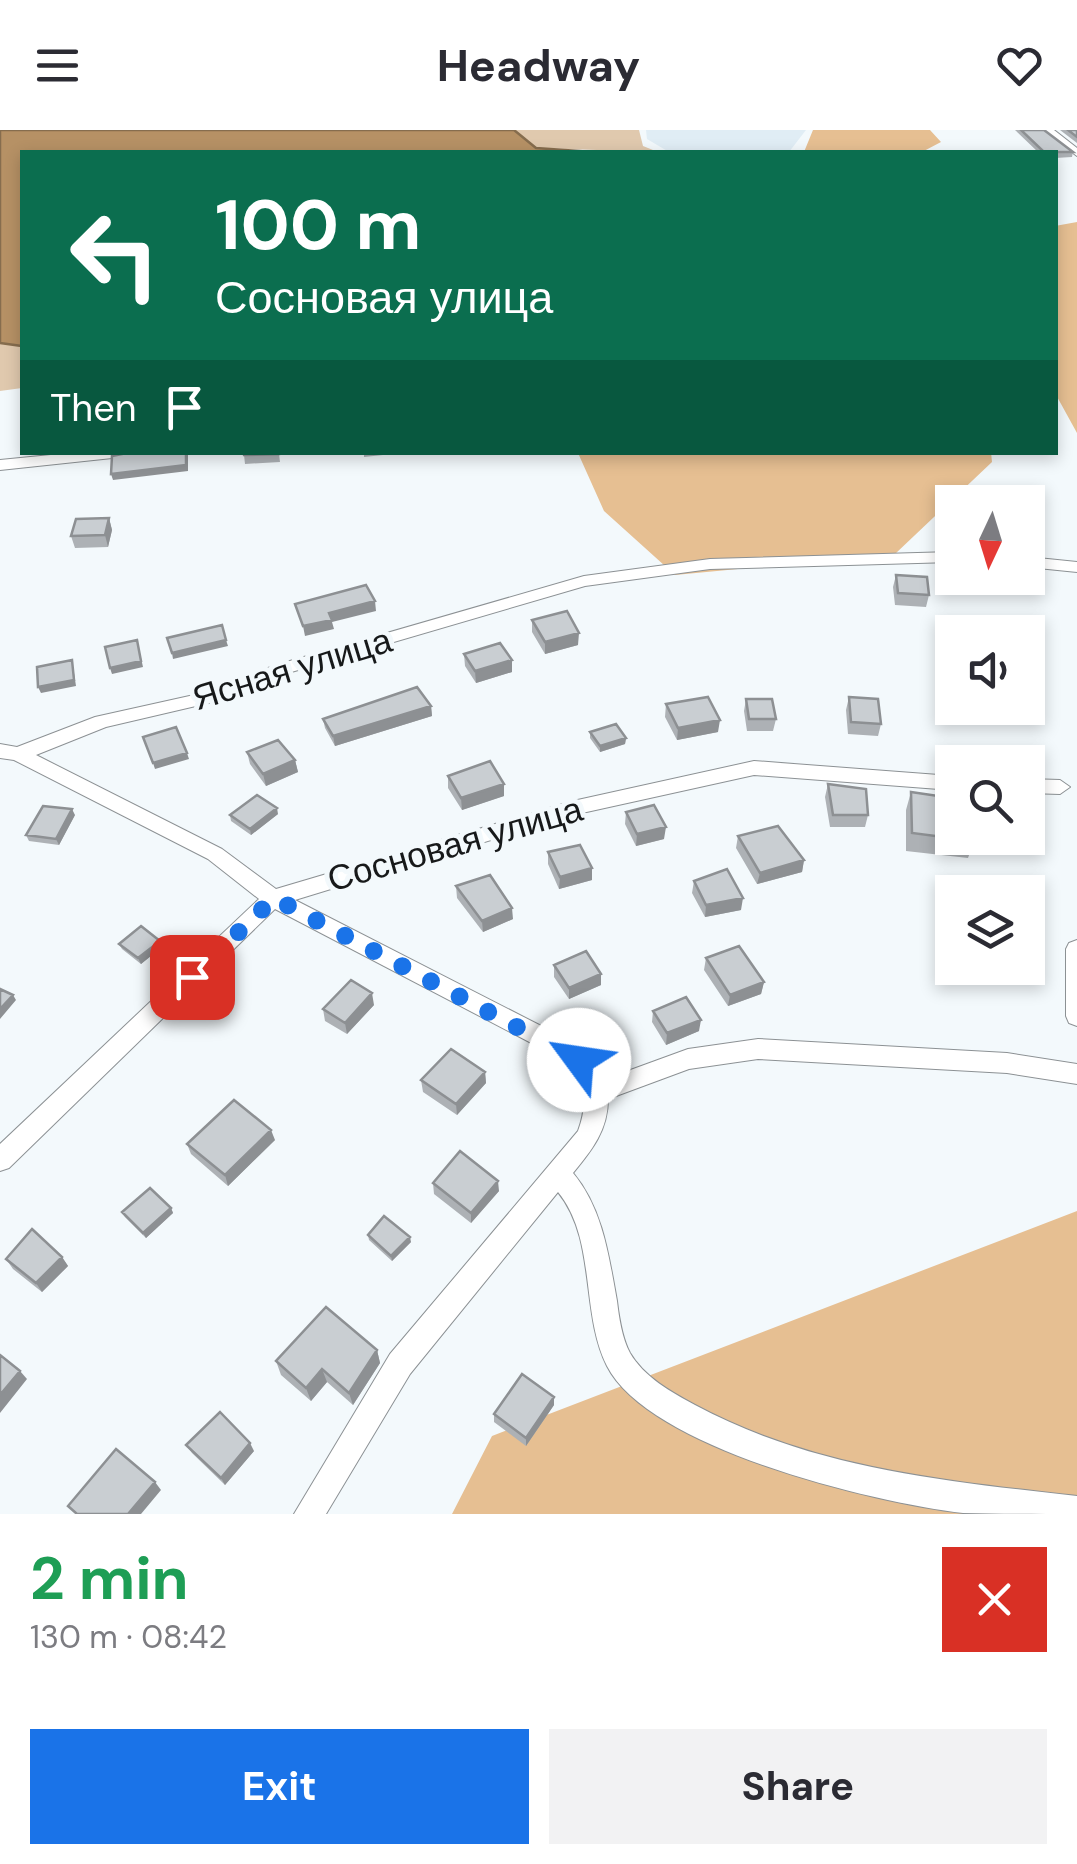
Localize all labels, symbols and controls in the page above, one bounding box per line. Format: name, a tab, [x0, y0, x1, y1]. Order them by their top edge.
text: Headway	[437, 36, 640, 95]
icon: menu	[30, 38, 85, 93]
icon: heart	[992, 38, 1047, 93]
text: 100 m	[215, 180, 421, 271]
icon: left	[50, 190, 180, 320]
text: Сосновая улица	[215, 268, 553, 327]
icon: arrive	[157, 380, 212, 435]
text: Then	[50, 383, 137, 433]
north arrow	[935, 485, 1045, 595]
map controls	[935, 485, 1045, 985]
button: sound	[935, 615, 1045, 725]
street label: Ясная улица	[187, 617, 398, 721]
button: search	[935, 745, 1045, 855]
street label: Сосновая улица	[322, 785, 588, 902]
button: layers	[935, 875, 1045, 985]
pin	[150, 935, 235, 1020]
icon: arrive	[165, 950, 220, 1005]
position arrow	[527, 1008, 631, 1112]
text: 2 min	[30, 1539, 189, 1618]
button: close	[942, 1547, 1047, 1652]
text: 130 m · 08:42	[30, 1616, 227, 1658]
button: Exit	[30, 1729, 529, 1844]
button: Share	[549, 1729, 1047, 1844]

